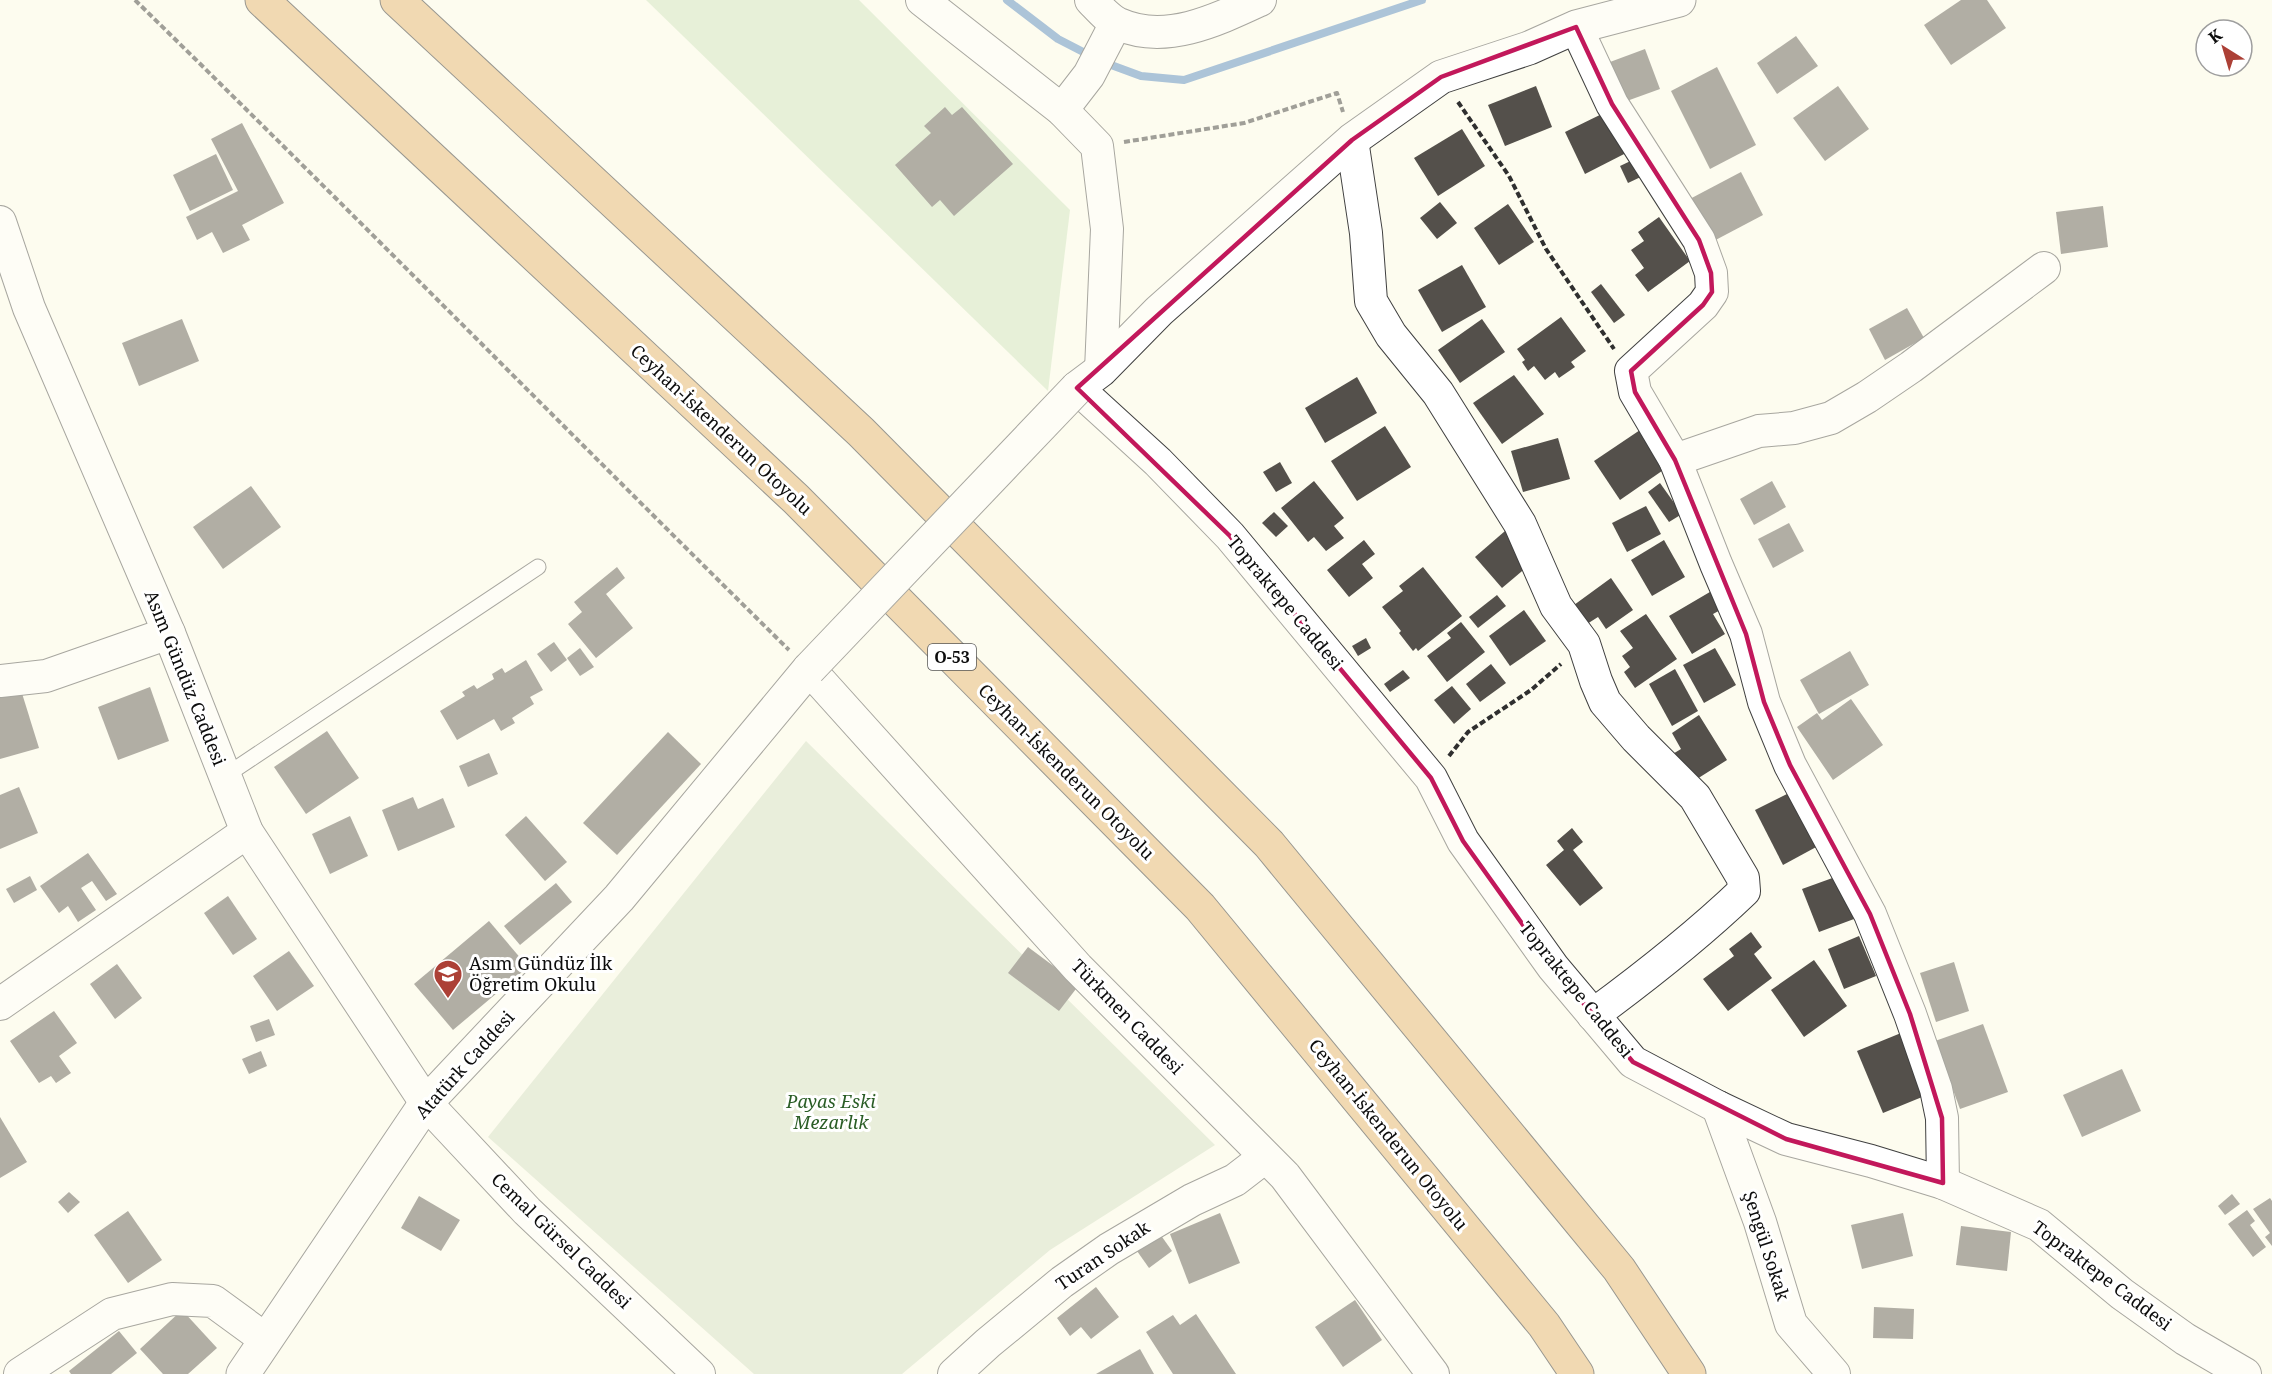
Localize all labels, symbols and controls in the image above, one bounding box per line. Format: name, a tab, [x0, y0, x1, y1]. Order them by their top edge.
north arrow	[2194, 18, 2254, 78]
text: K	[2204, 24, 2226, 48]
street label: Ceyhan-İskenderun Otoyolu	[626, 339, 818, 520]
street label: Topraktepe Caddesi	[1222, 530, 1349, 675]
street label: Asım Gündüz Caddesi	[140, 586, 232, 769]
road number: O-53	[928, 644, 976, 670]
street label: Ceyhan-İskenderun Otoyolu	[973, 678, 1160, 865]
street label: Topraktepe Caddesi	[1514, 916, 1639, 1063]
place label: Asım Gündüz İlk Öğretim Okulu	[469, 951, 613, 996]
street label: Türkmen Caddesi	[1067, 954, 1189, 1079]
school or university icon: Asım Gündüz İlk Öğretim Okulu	[432, 958, 464, 1000]
street label: Atatürk Caddesi	[409, 1005, 519, 1123]
street label: Ceyhan-İskenderun Otoyolu	[1304, 1034, 1474, 1236]
park label: Payas Eski Mezarlık	[785, 1089, 876, 1134]
street label: Cemal Gürsel Caddesi	[487, 1167, 637, 1314]
street label: Şengül Sokak	[1738, 1188, 1796, 1304]
street label: Turan Sokak	[1051, 1215, 1154, 1295]
street label: Topraktepe Caddesi	[2028, 1215, 2177, 1336]

